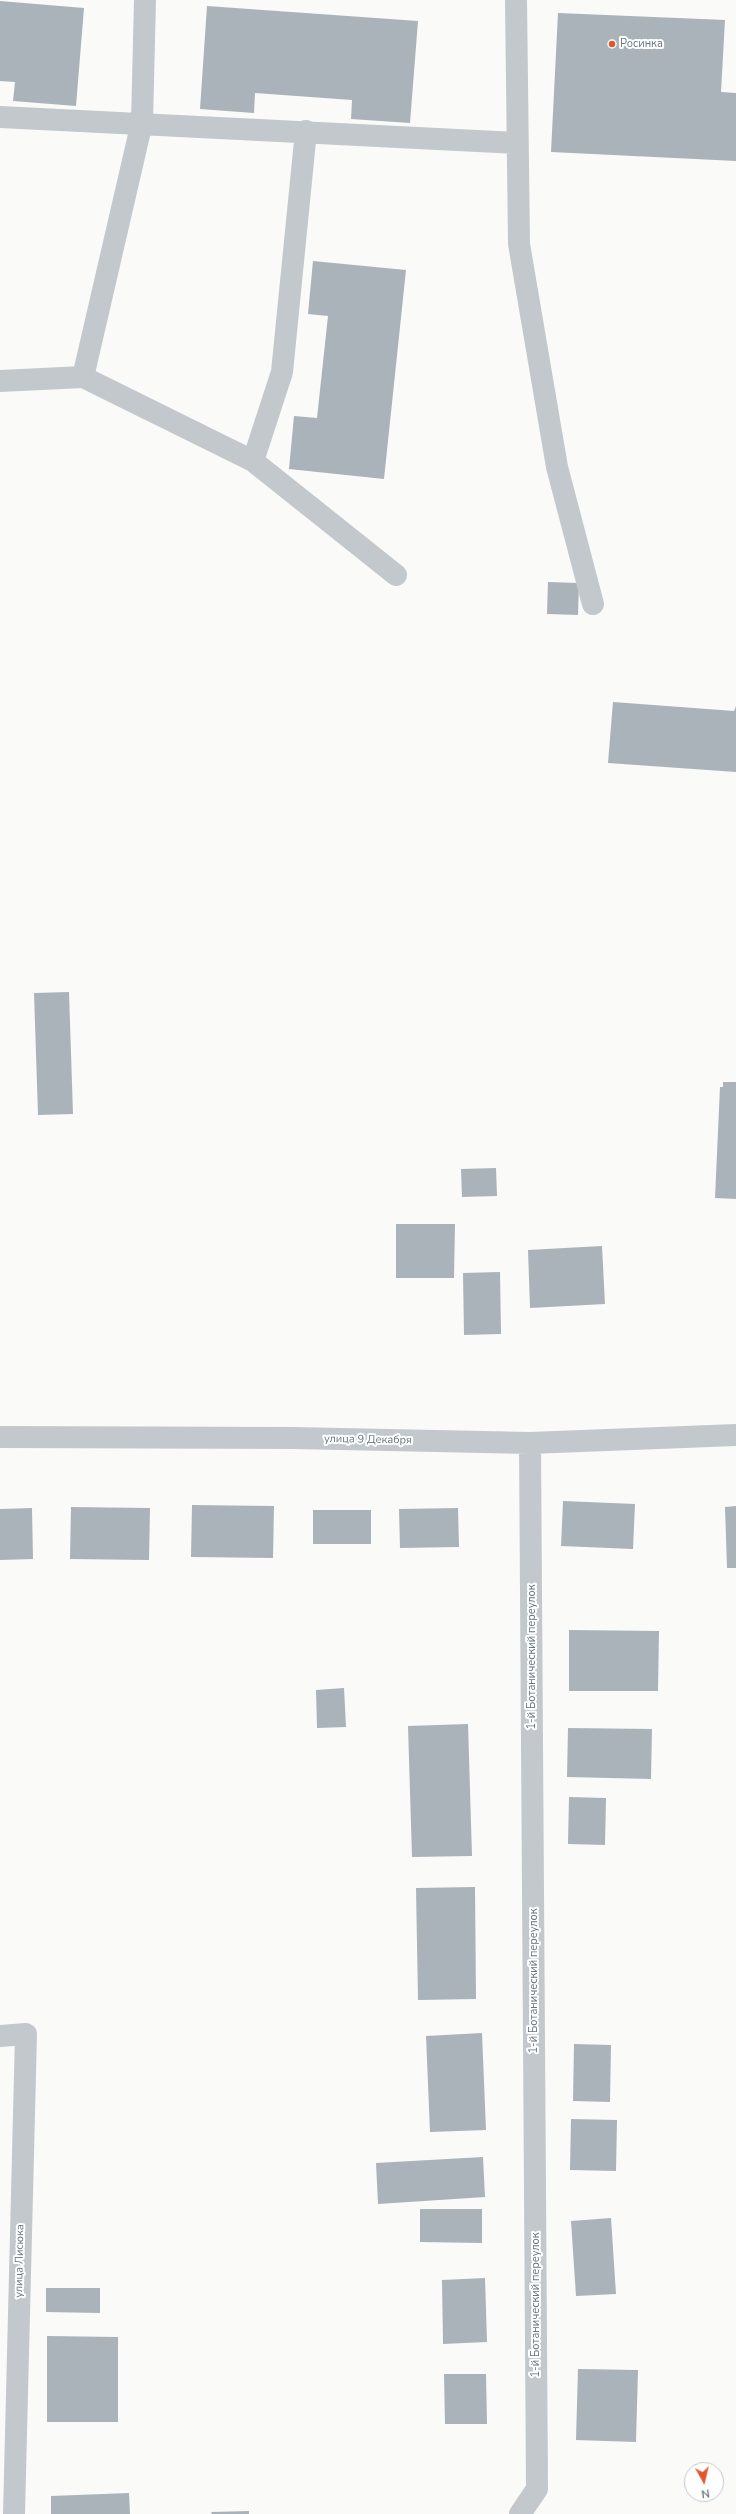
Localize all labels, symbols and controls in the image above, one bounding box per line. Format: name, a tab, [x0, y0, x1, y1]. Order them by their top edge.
place label: Росинка	[620, 37, 663, 51]
marker: Росинка	[607, 39, 617, 49]
street label: улица 9 Декабря	[324, 1433, 412, 1447]
street label: 1-й Ботанический переулок	[525, 1585, 539, 1729]
street label: 1-й Ботанический переулок	[527, 1909, 541, 2053]
street label: улица Лисюка	[13, 2224, 27, 2298]
street label: 1-й Ботанический переулок	[529, 2233, 543, 2377]
north arrow	[684, 2462, 724, 2502]
text: N	[700, 2485, 711, 2501]

